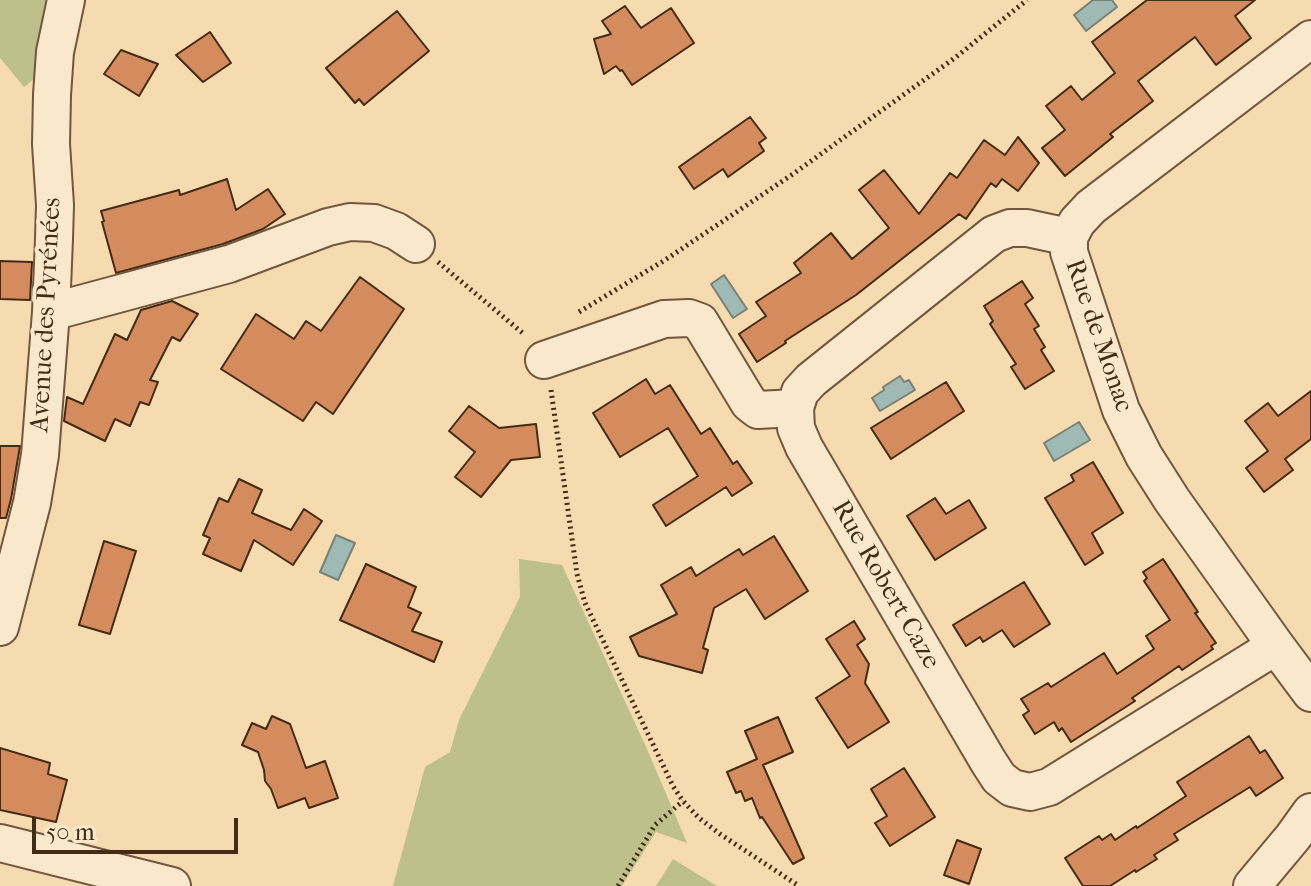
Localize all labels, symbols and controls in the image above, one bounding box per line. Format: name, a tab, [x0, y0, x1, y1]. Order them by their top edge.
street label: Avenue des Pyrénées	[25, 197, 69, 433]
street label: Rue de Monac	[1057, 256, 1139, 416]
street label: Rue Robert Caze	[824, 495, 946, 675]
scale bar	[36, 802, 242, 852]
text: 50 m	[46, 818, 95, 846]

